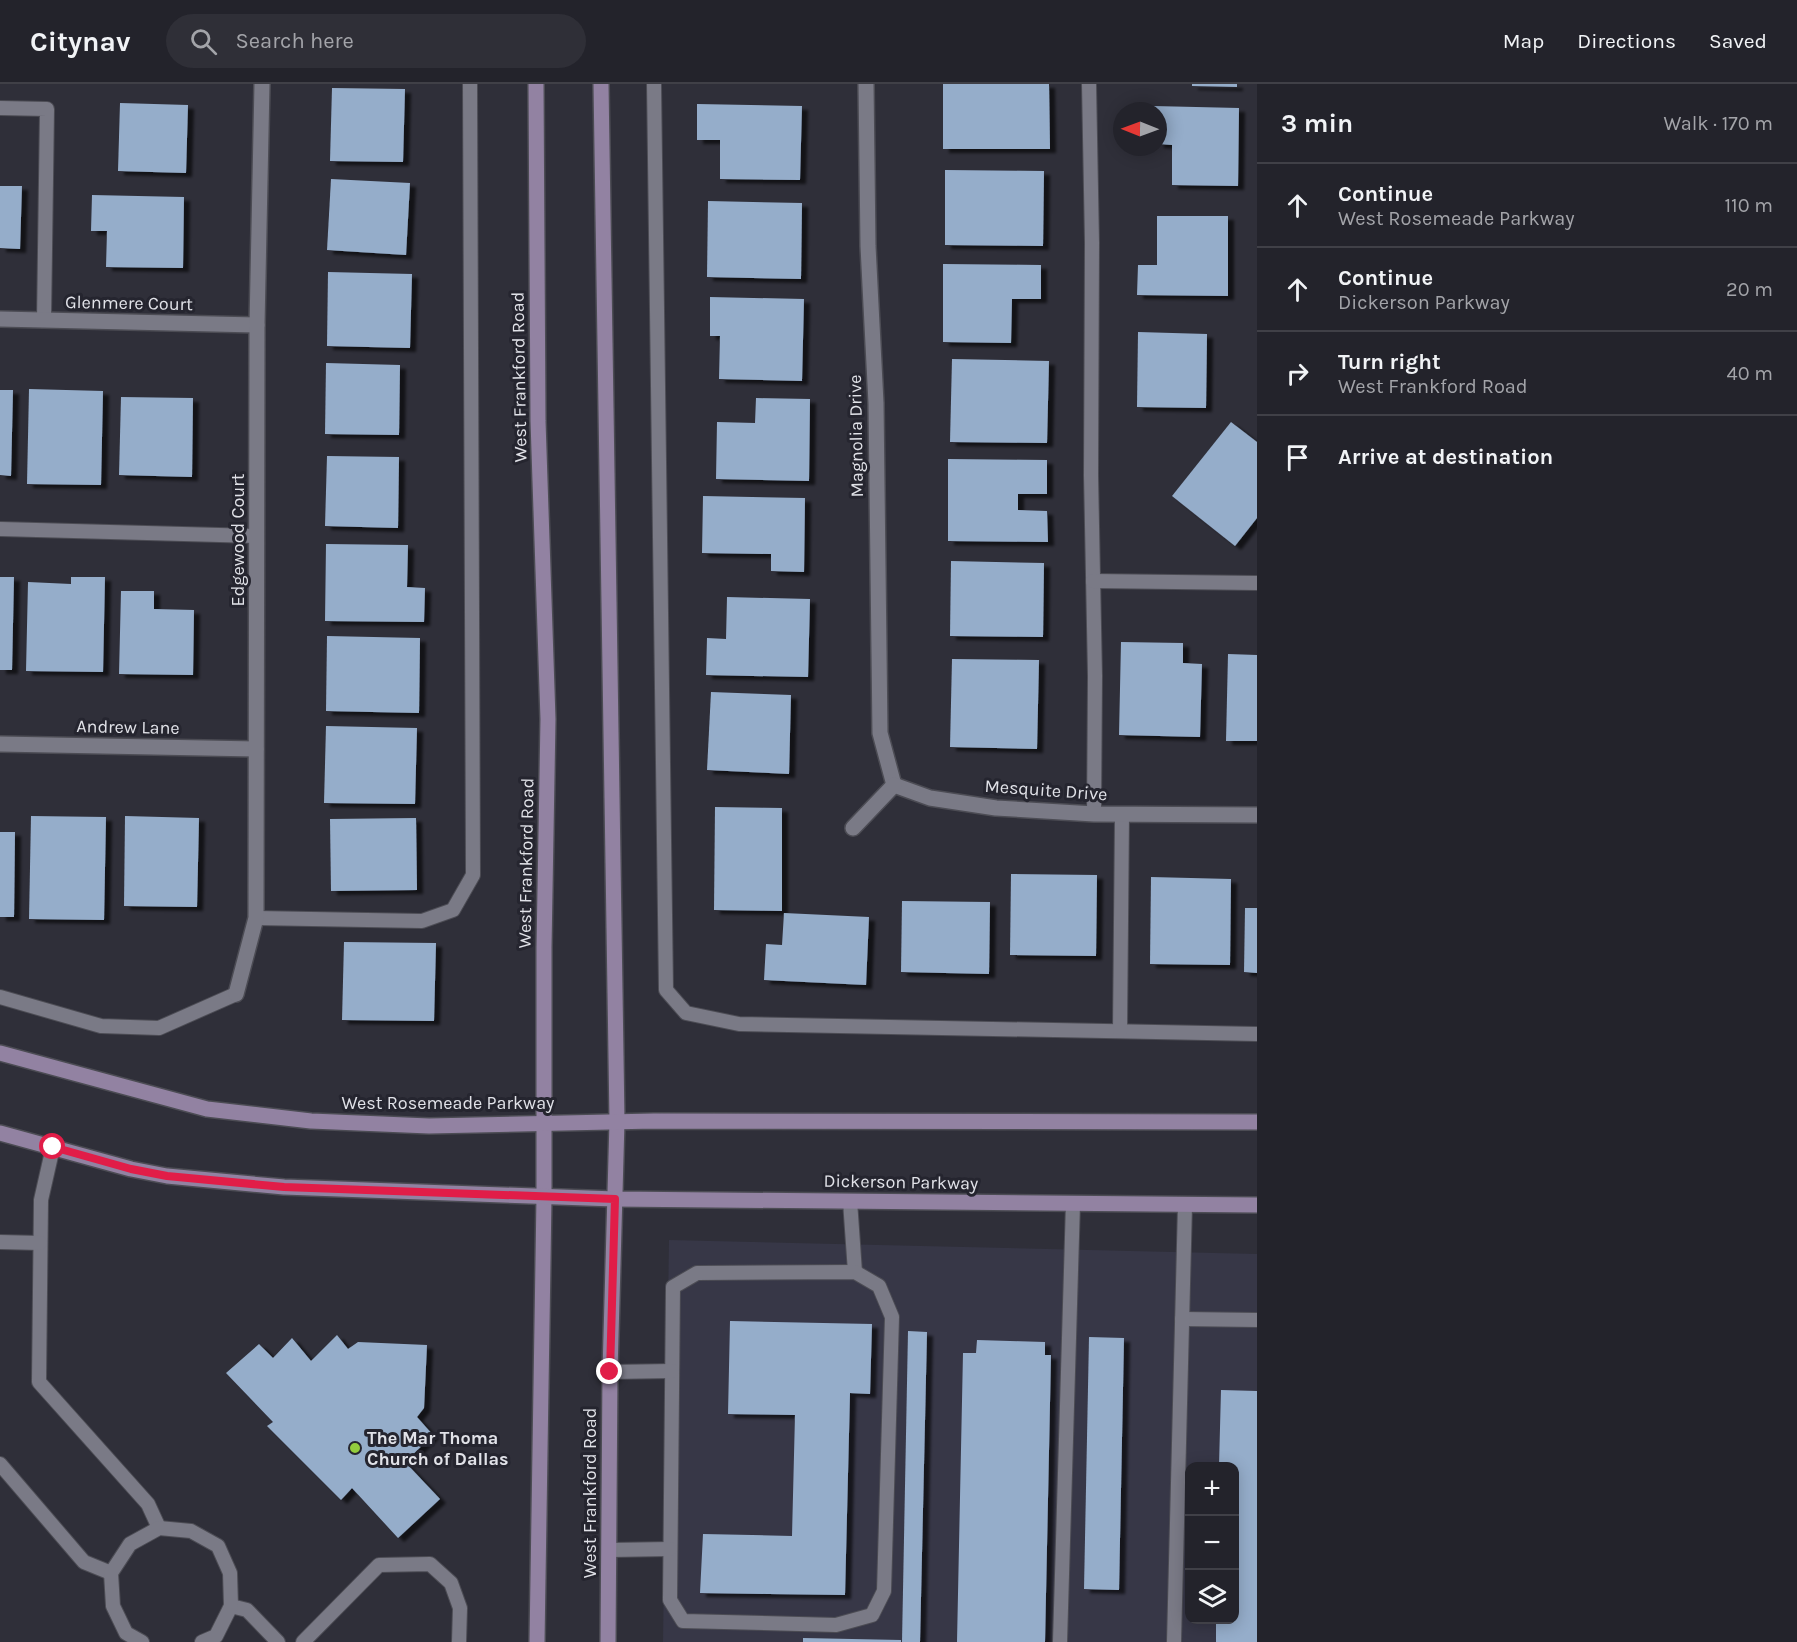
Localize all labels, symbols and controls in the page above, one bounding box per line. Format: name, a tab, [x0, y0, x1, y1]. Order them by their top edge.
search box	[166, 14, 586, 68]
text: Citynav	[30, 25, 130, 58]
icon: search	[187, 25, 220, 58]
text: Search here	[235, 28, 354, 54]
text: Map	[1503, 29, 1544, 53]
text: Directions	[1577, 29, 1676, 53]
text: Saved	[1709, 29, 1767, 53]
north arrow	[1113, 102, 1167, 156]
text: 3 min	[1281, 108, 1353, 139]
text: Walk · 170 m	[1663, 112, 1773, 135]
text: Continue	[1338, 181, 1433, 207]
icon: ahead	[1281, 189, 1314, 222]
text: 110 m	[1724, 194, 1773, 217]
text: West Rosemeade Parkway	[1338, 207, 1575, 230]
text: Continue	[1338, 265, 1433, 291]
icon: ahead	[1281, 273, 1314, 306]
text: 20 m	[1726, 278, 1773, 301]
street label: Glenmere Court	[65, 291, 193, 315]
street label: West Frankford Road	[507, 291, 531, 463]
text: Dickerson Parkway	[1338, 291, 1510, 314]
text: Turn right	[1338, 349, 1441, 375]
icon: right	[1281, 357, 1314, 390]
text: 40 m	[1727, 362, 1773, 385]
street label: Magnolia Drive	[844, 374, 868, 498]
text: West Frankford Road	[1338, 375, 1528, 398]
icon: arrive	[1281, 441, 1314, 474]
text: Arrive at destination	[1338, 444, 1553, 470]
street label: Edgewood Court	[227, 473, 249, 606]
street label: Andrew Lane	[76, 715, 180, 739]
street label: Mesquite Drive	[984, 775, 1108, 805]
street label: West Frankford Road	[514, 777, 538, 949]
street label: West Rosemeade Parkway	[342, 1092, 555, 1114]
route start	[39, 1133, 65, 1159]
street label: Dickerson Parkway	[823, 1170, 979, 1194]
route end	[596, 1358, 622, 1384]
street label: West Frankford Road	[579, 1408, 601, 1578]
place label: The Mar Thoma Church of Dallas	[367, 1427, 509, 1470]
marker: The Mar Thoma Church of Dallas	[348, 1441, 362, 1455]
map controls	[1185, 1462, 1239, 1624]
button: +	[1185, 1462, 1239, 1516]
button: −	[1185, 1516, 1239, 1570]
button: layers	[1185, 1570, 1239, 1624]

